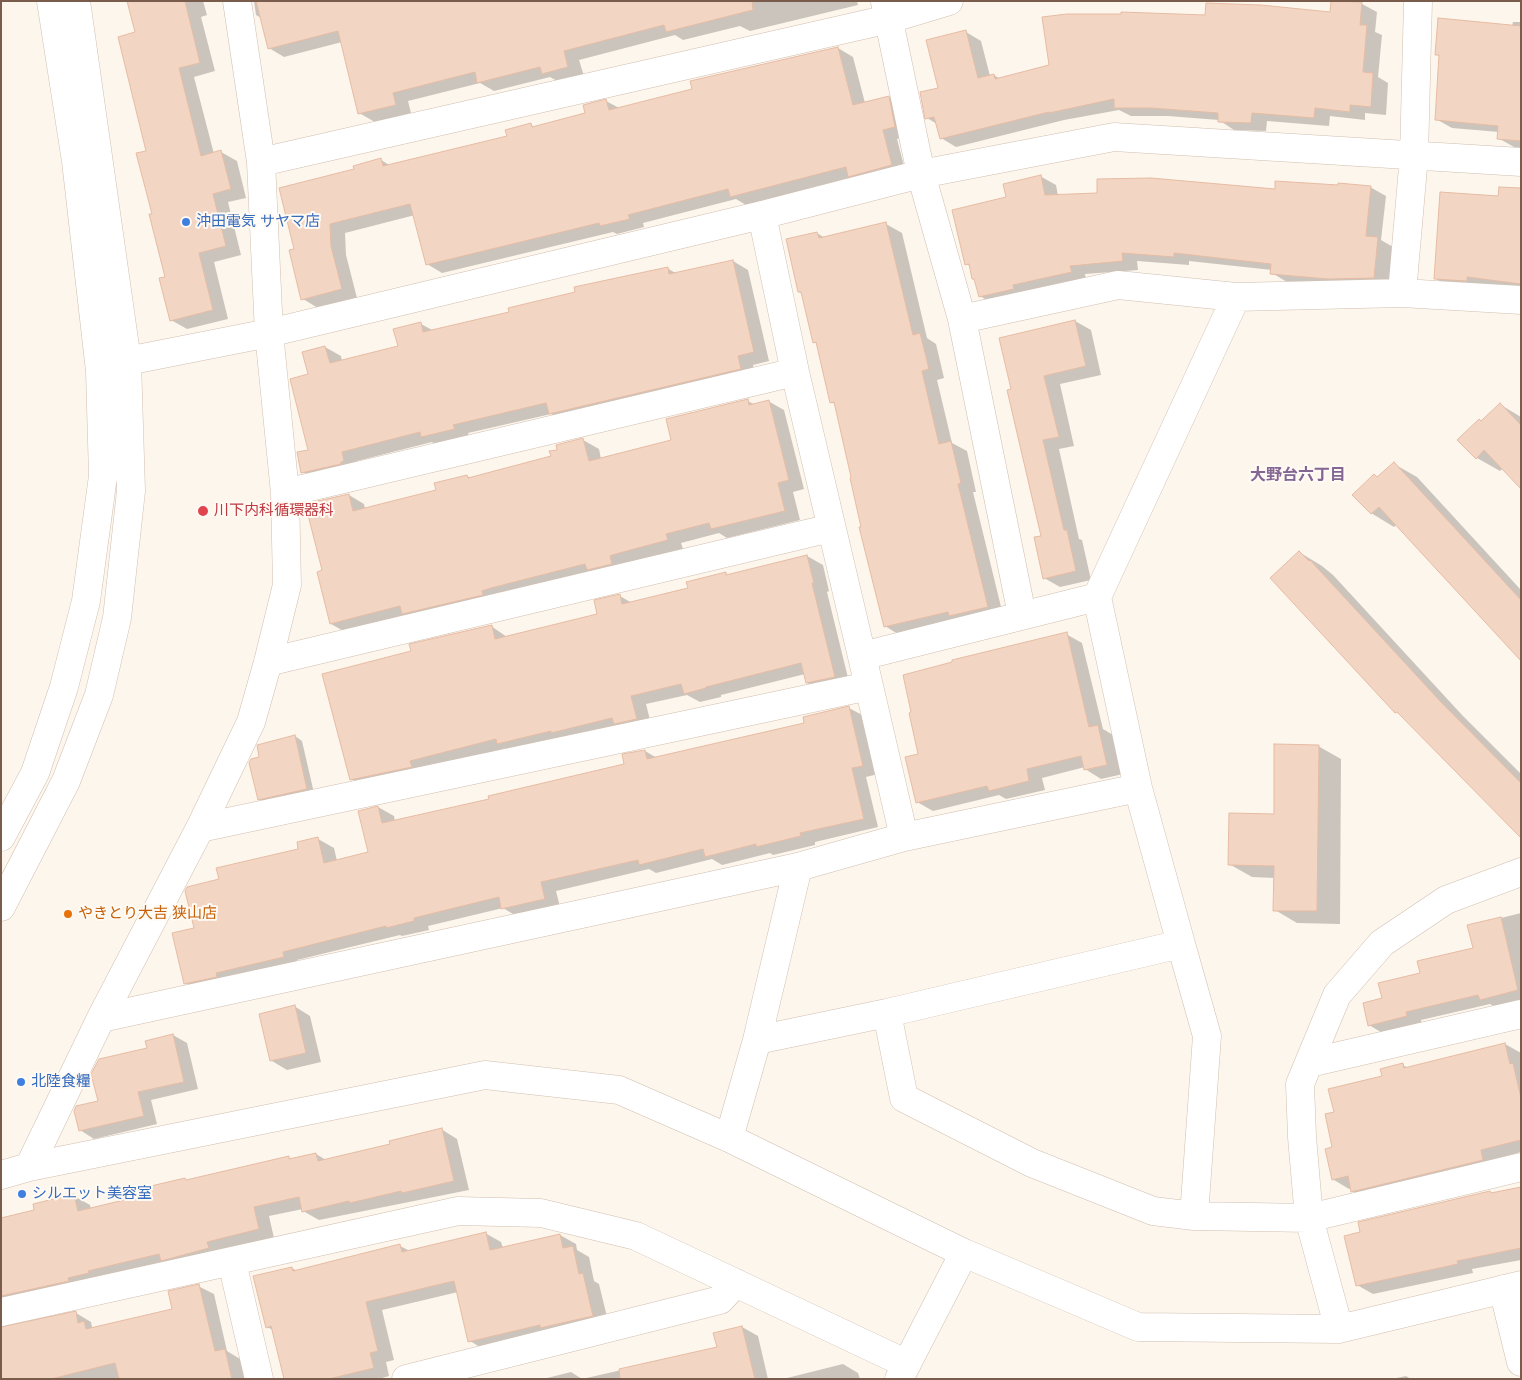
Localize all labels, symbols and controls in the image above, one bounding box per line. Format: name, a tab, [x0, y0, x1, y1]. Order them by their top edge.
place label: 沖田電気 サヤマ店	[196, 213, 320, 231]
marker: 沖田電気 サヤマ店	[180, 216, 192, 228]
district label: 大野台六丁目	[1250, 465, 1346, 485]
place label: 川下内科循環器科	[214, 502, 334, 520]
marker: 川下内科循環器科	[196, 504, 210, 518]
place label: やきとり大吉 狭山店	[78, 905, 217, 923]
marker: やきとり大吉 狭山店	[62, 908, 74, 920]
place label: 北陸食糧	[31, 1073, 91, 1091]
marker: 北陸食糧	[15, 1076, 27, 1088]
place label: シルエット美容室	[32, 1185, 152, 1203]
marker: シルエット美容室	[16, 1188, 28, 1200]

